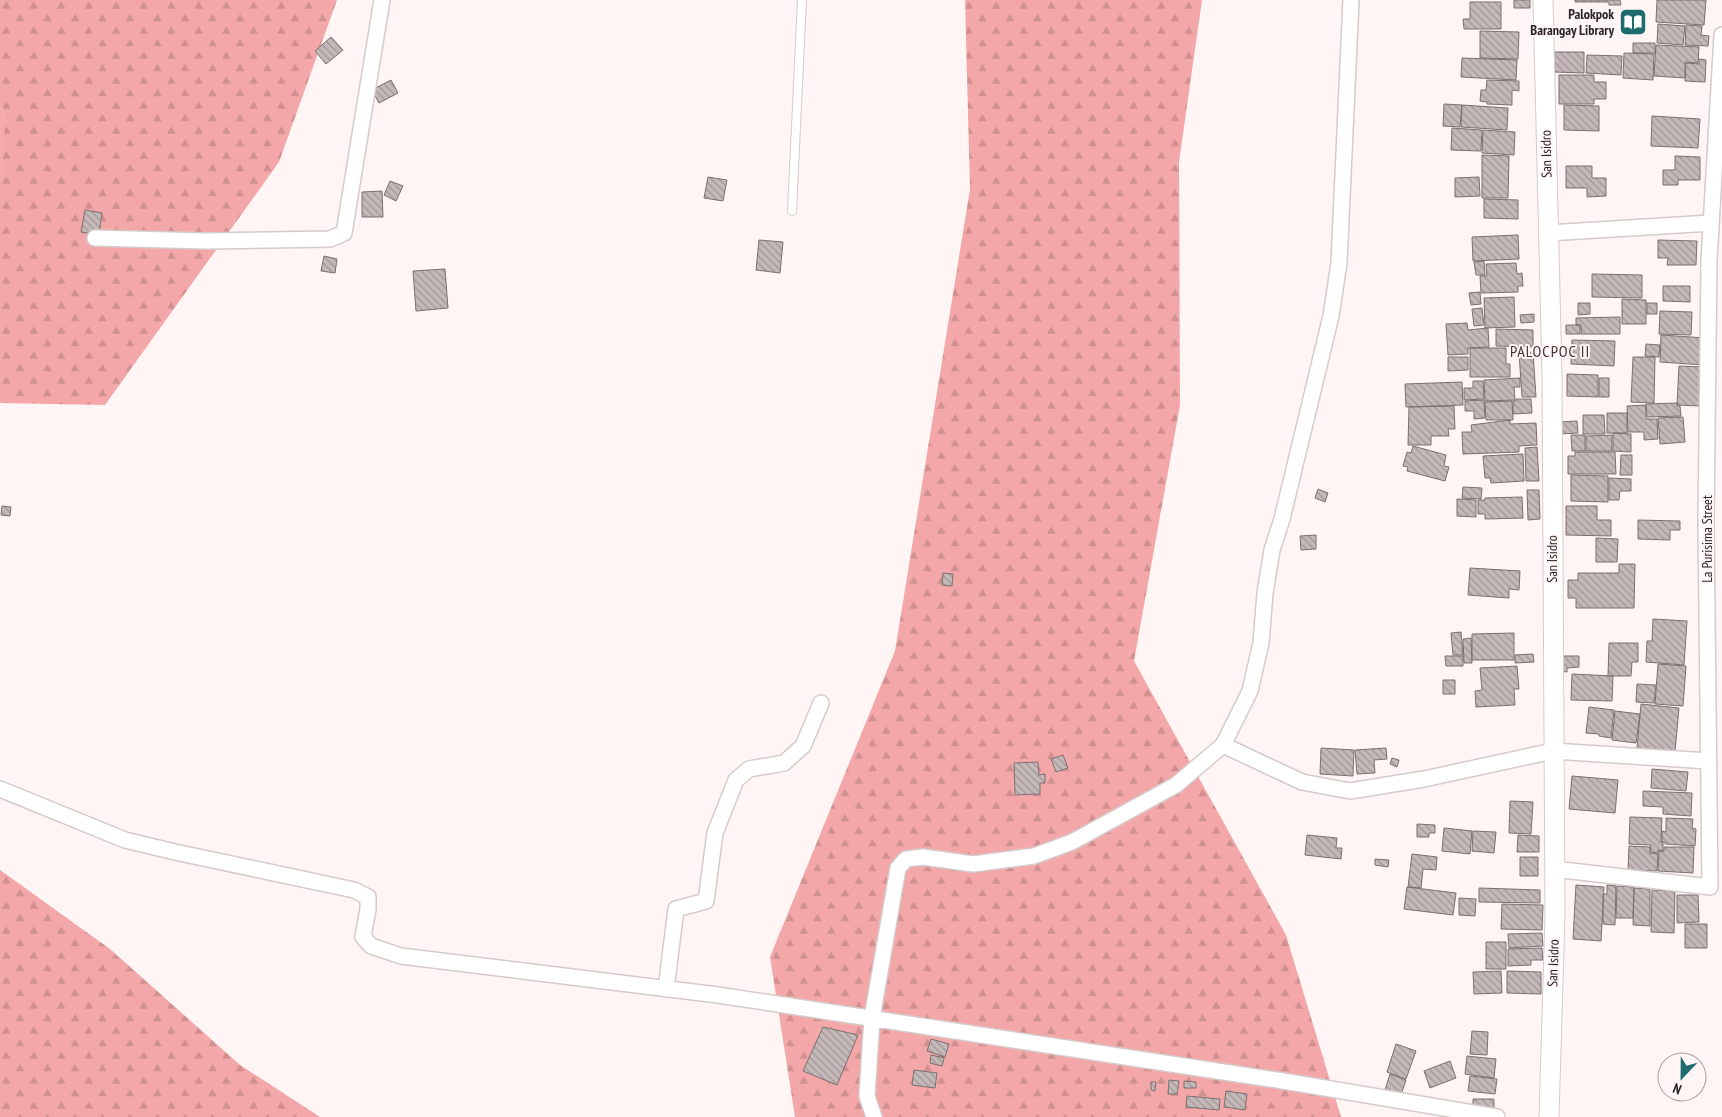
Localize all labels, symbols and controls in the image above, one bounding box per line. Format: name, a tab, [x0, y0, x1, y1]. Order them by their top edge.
place label: Palokpok Barangay Library	[1530, 5, 1614, 39]
library icon: Palokpok Barangay Library	[1618, 7, 1648, 37]
street label: San Isidro	[1537, 130, 1555, 178]
district label: PALOCPOC II	[1510, 341, 1590, 361]
street label: La Purisima Street	[1698, 495, 1716, 583]
street label: San Isidro	[1543, 535, 1561, 583]
street label: San Isidro	[1543, 939, 1563, 987]
north arrow	[1657, 1052, 1707, 1102]
text: N	[1670, 1079, 1684, 1099]

